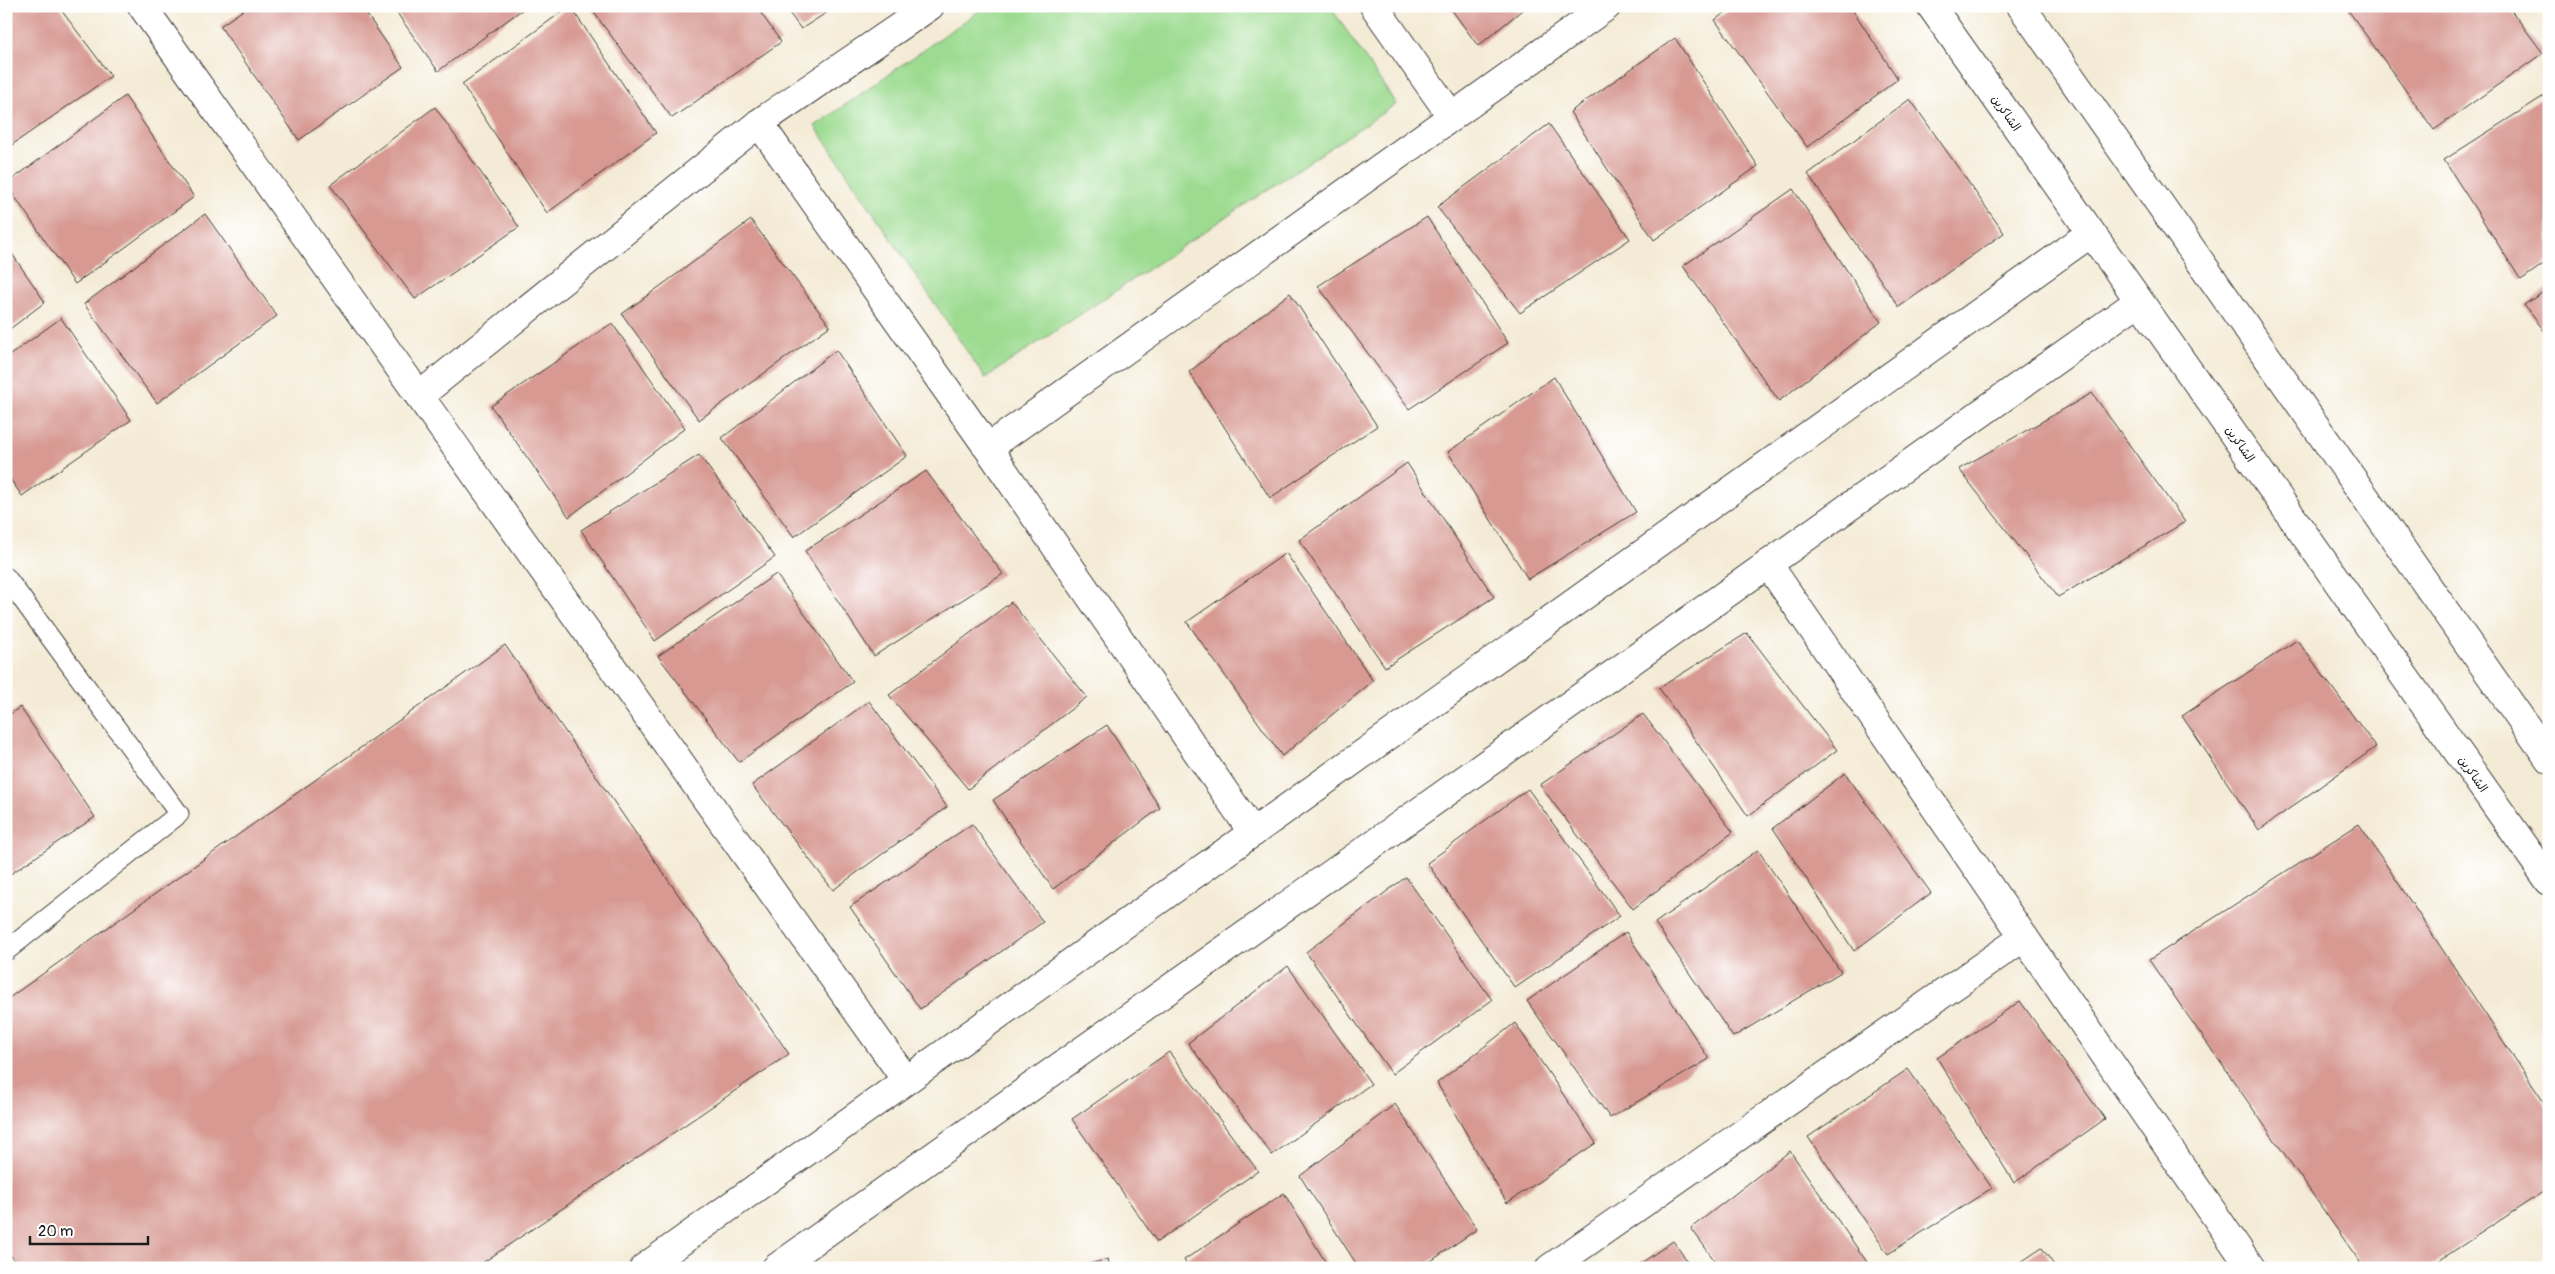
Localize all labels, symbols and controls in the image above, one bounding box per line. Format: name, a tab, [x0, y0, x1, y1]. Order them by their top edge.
street label: الشاكرين	[1988, 92, 2024, 134]
street label: الشاكرين	[2222, 423, 2258, 465]
street label: الشاكرين	[2455, 753, 2491, 795]
scale bar	[30, 1214, 148, 1246]
text: 20 m	[38, 1222, 73, 1241]

